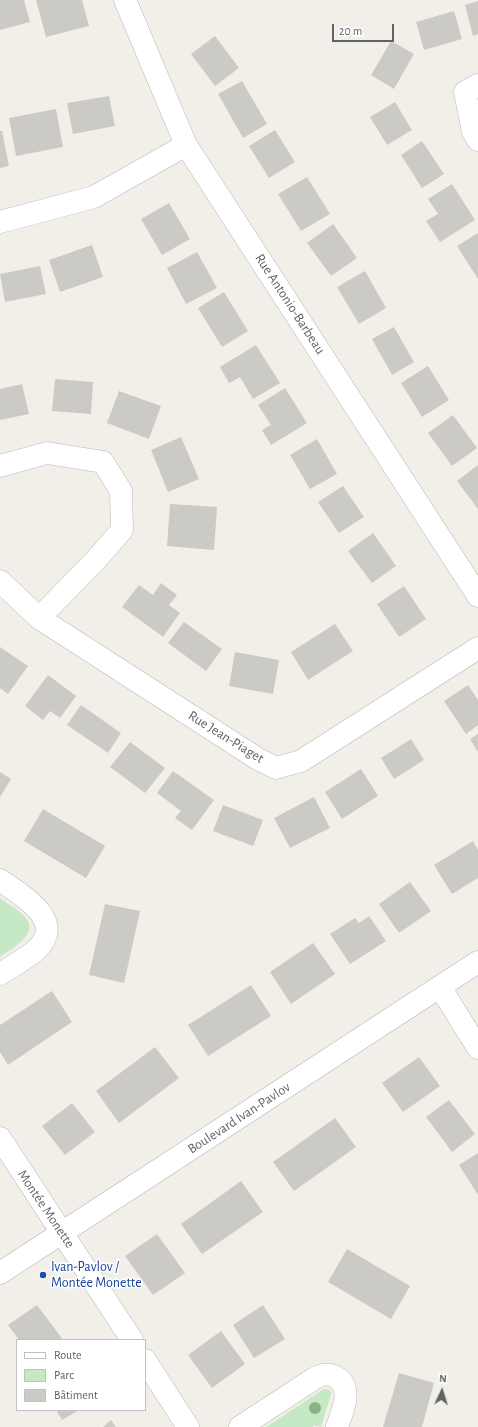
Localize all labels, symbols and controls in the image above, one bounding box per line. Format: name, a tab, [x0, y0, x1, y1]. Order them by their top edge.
scale bar	[334, 16, 396, 42]
text: 20 m	[339, 25, 362, 37]
street label: Rue Antonio-Barbeau	[251, 251, 329, 357]
street label: Rue Jean-Piaget	[185, 707, 267, 767]
street label: Boulevard Ivan-Pavlov	[185, 1079, 293, 1157]
street label: Montée Monette	[14, 1167, 78, 1251]
place label: Ivan-Pavlov / Montée Monette	[51, 1259, 142, 1292]
marker: Ivan-Pavlov / Montée Monette	[38, 1270, 48, 1280]
legend	[16, 1339, 146, 1411]
text: Route	[54, 1349, 81, 1361]
text: Parc	[54, 1369, 74, 1381]
north arrow	[422, 1371, 462, 1411]
text: N	[439, 1373, 447, 1384]
text: Bâtiment	[54, 1389, 98, 1401]

